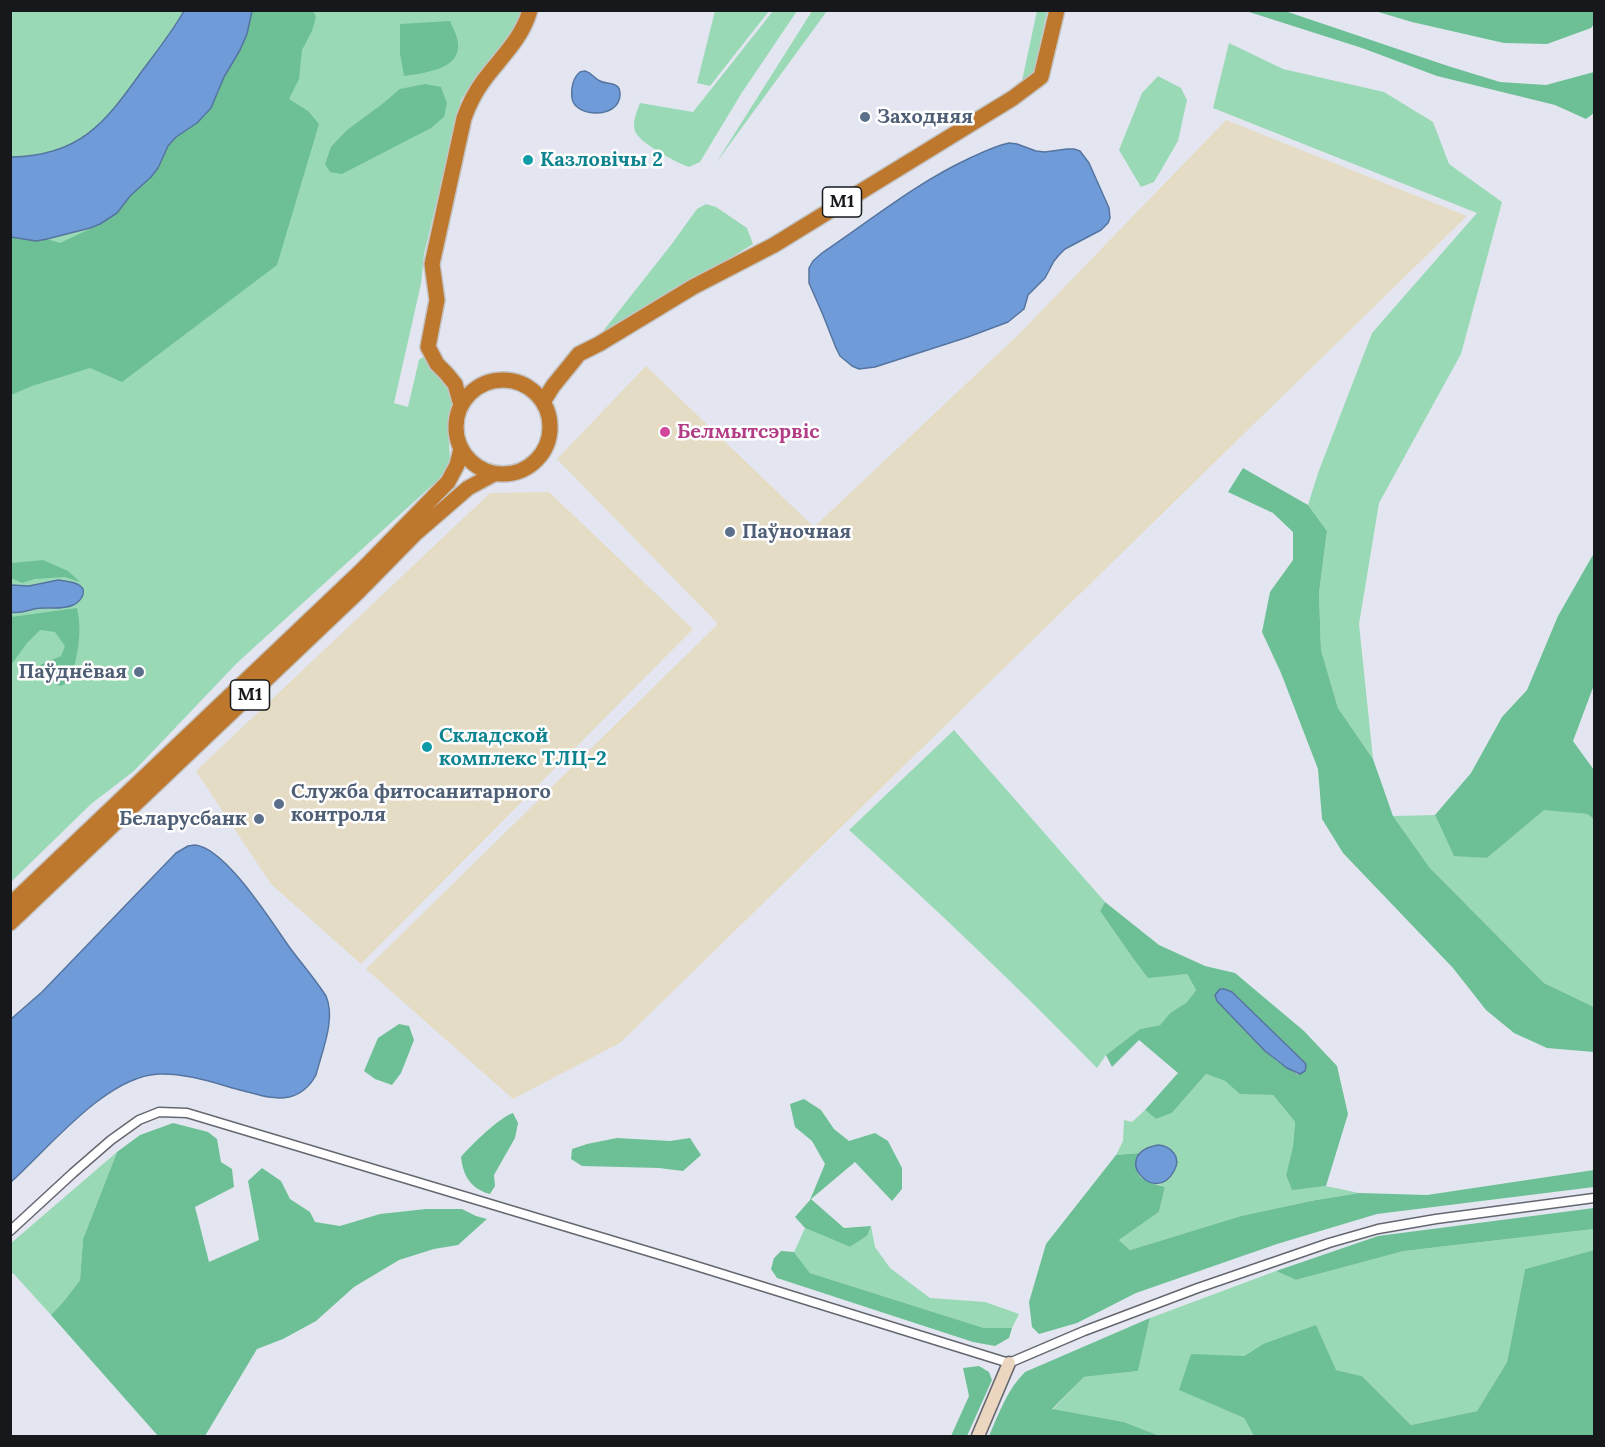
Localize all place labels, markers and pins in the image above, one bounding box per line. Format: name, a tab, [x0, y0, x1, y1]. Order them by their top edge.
place label: Заходняя	[877, 105, 973, 129]
marker: Заходняя	[858, 110, 872, 124]
place label: Казловічы 2	[540, 148, 663, 172]
marker: Казловічы 2	[521, 153, 535, 167]
place label: Белмытсэрвіс	[677, 420, 820, 444]
marker: Белмытсэрвіс	[658, 425, 672, 439]
place label: Паўночная	[742, 520, 851, 544]
marker: Паўночная	[723, 525, 737, 539]
place label: Паўднёвая	[19, 660, 127, 684]
marker: Паўднёвая	[132, 665, 146, 679]
place label: Складской комплекс ТЛЦ-2	[439, 724, 607, 771]
marker: Складской комплекс ТЛЦ-2	[420, 740, 434, 754]
place label: Служба фитосанитарного контроля	[291, 780, 551, 827]
marker: Служба фитосанитарного контроля	[272, 797, 286, 811]
place label: Беларусбанк	[119, 807, 247, 831]
marker: Беларусбанк	[252, 812, 266, 826]

